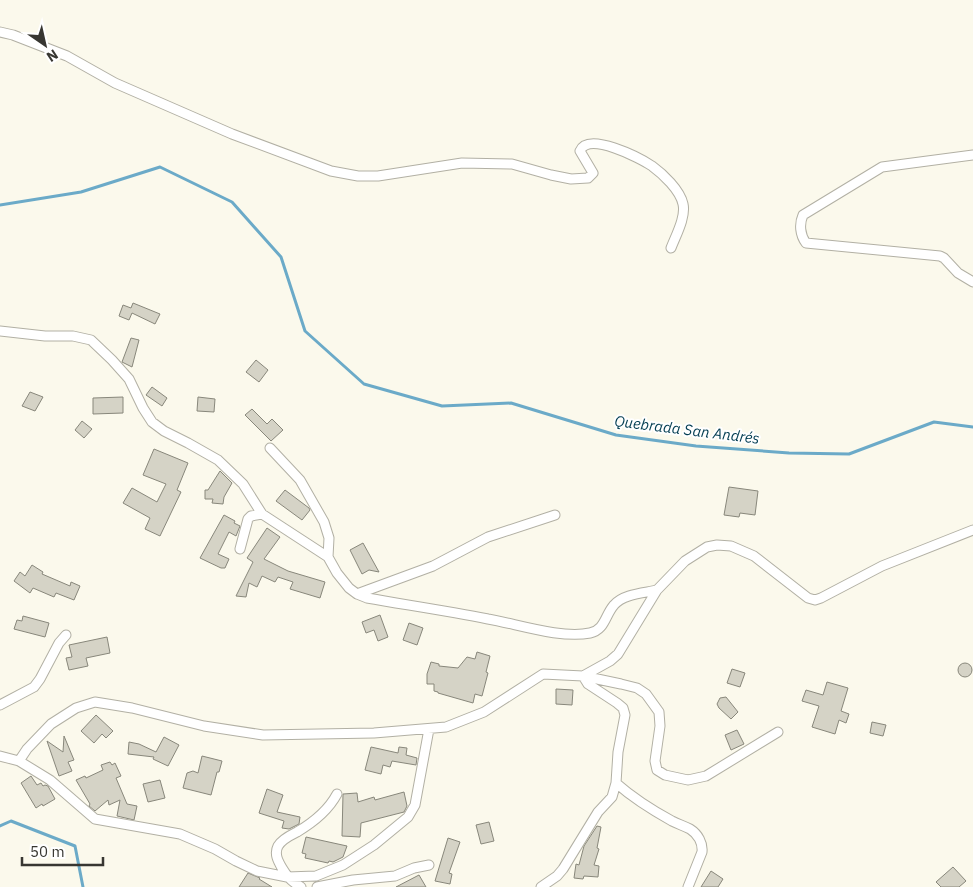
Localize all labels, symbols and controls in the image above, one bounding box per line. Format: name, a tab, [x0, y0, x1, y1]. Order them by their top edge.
north arrow	[20, 20, 70, 70]
text: N	[43, 45, 62, 66]
water label: Quebrada San Andrés	[613, 411, 761, 448]
scale bar	[22, 834, 104, 866]
text: 50 m	[30, 842, 65, 861]

